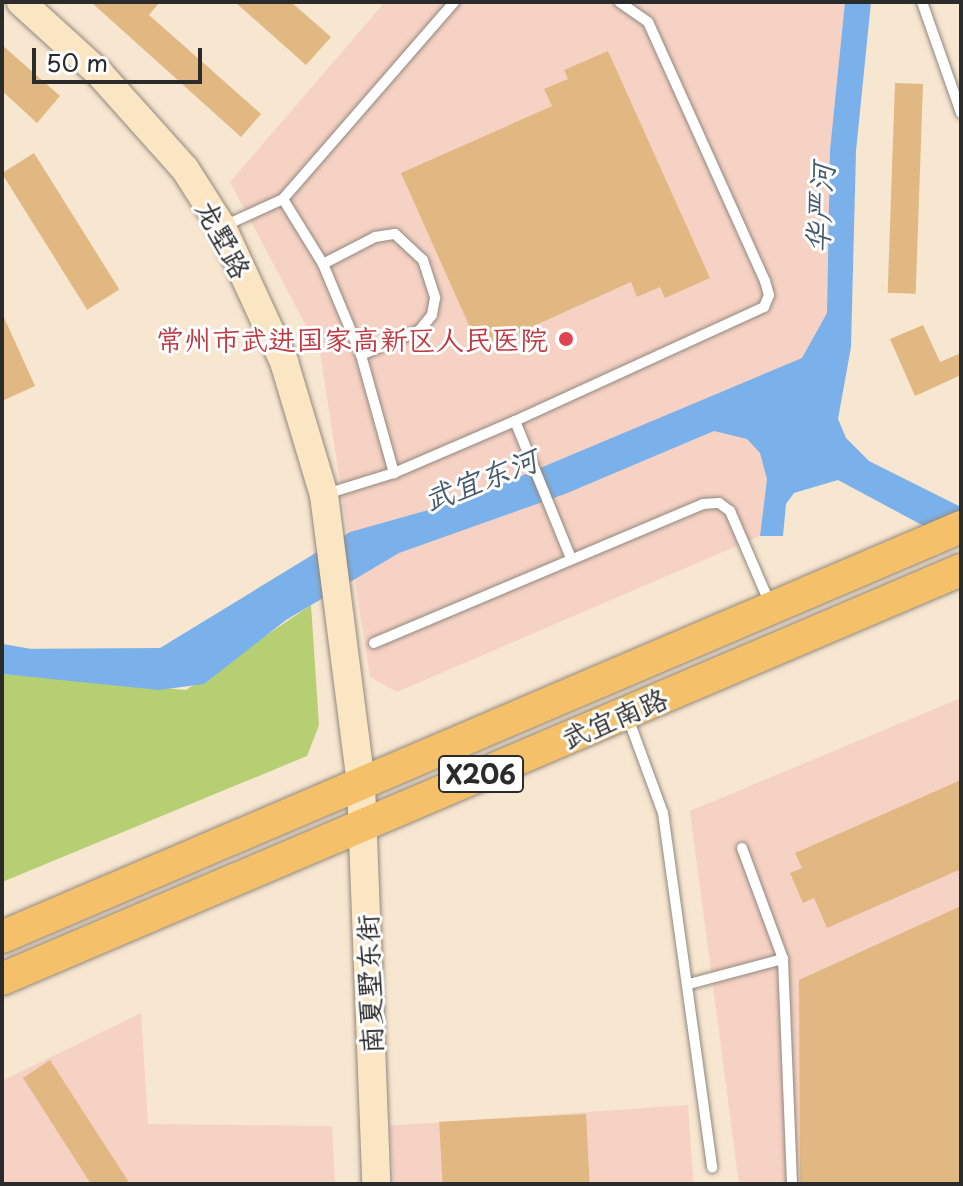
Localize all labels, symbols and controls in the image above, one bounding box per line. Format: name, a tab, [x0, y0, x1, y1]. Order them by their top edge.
scale bar	[36, 32, 206, 82]
text: 50 m	[46, 44, 108, 80]
water label: 华严河	[798, 162, 840, 254]
street label: 龙墅路	[189, 194, 259, 284]
place label: 常州市武进国家高新区人民医院	[156, 322, 548, 356]
marker: 常州市武进国家高新区人民医院	[555, 328, 577, 350]
water label: 武宜东河	[418, 441, 542, 517]
street label: 武宜南路	[556, 681, 672, 755]
road number: X206	[437, 752, 525, 796]
street label: 南夏墅东街	[350, 913, 388, 1055]

